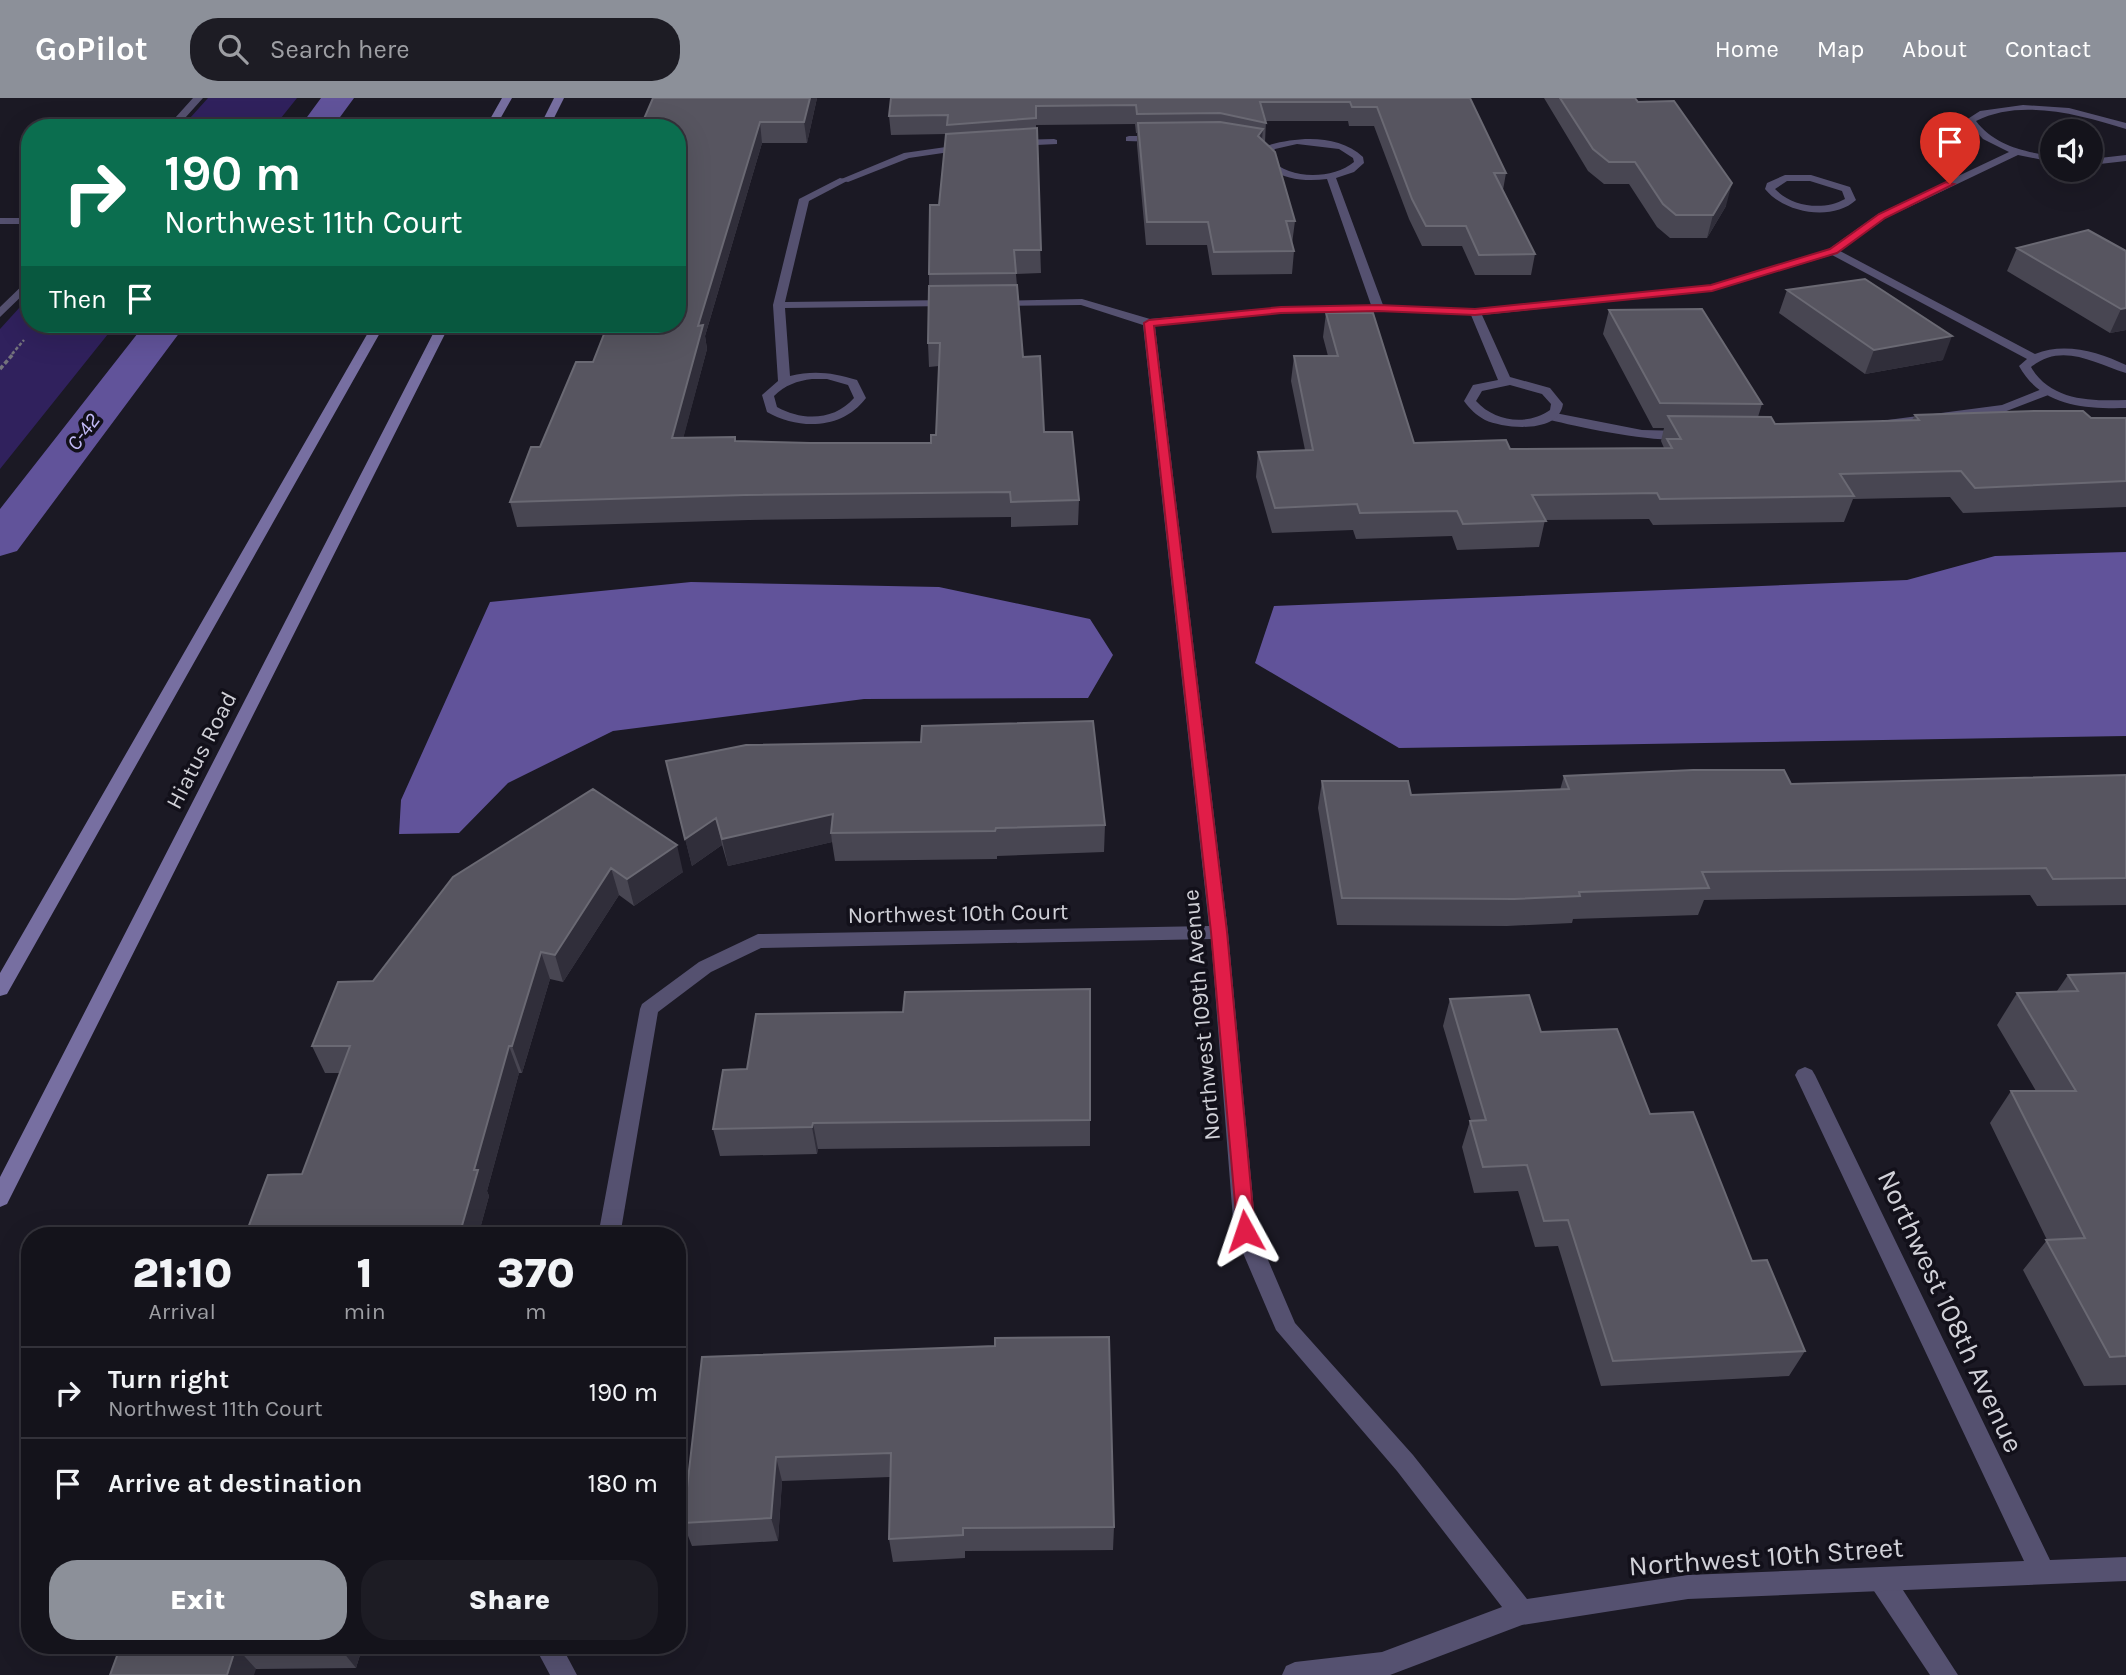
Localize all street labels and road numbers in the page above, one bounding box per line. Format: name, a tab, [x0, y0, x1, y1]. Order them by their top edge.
street label: Hiatus Road	[160, 687, 243, 813]
street label: Northwest 109th Avenue	[1177, 888, 1226, 1142]
street label: Northwest 10th Court	[847, 898, 1069, 929]
street label: Northwest 108th Avenue	[1871, 1165, 2031, 1458]
street label: Northwest 10th Street	[1628, 1530, 1905, 1583]

